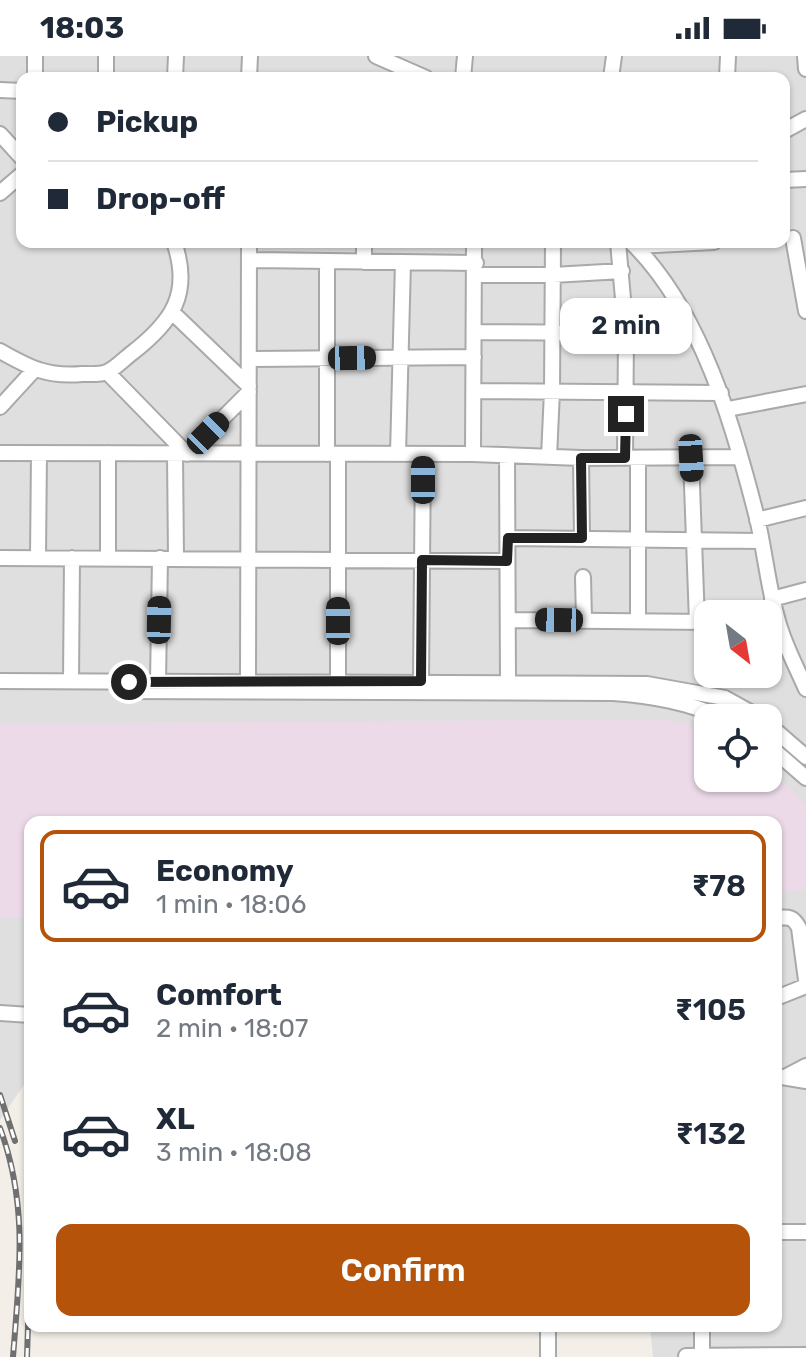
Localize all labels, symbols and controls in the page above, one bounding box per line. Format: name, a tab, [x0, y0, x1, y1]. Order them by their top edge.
text: 18:03	[40, 10, 124, 46]
text: Pickup	[96, 104, 198, 140]
text: Drop-off	[96, 181, 225, 217]
callout: 2 min	[560, 298, 692, 354]
text: 2 min	[591, 310, 661, 341]
car	[328, 346, 376, 370]
route end	[608, 396, 644, 432]
car	[183, 408, 233, 458]
car	[678, 433, 704, 483]
car	[411, 456, 435, 504]
car	[147, 596, 171, 644]
car	[326, 597, 350, 645]
north arrow	[694, 600, 782, 688]
map controls	[694, 600, 782, 792]
car	[535, 608, 583, 632]
route start	[111, 664, 147, 700]
button: locate	[694, 704, 782, 792]
icon: car	[60, 850, 132, 922]
text: Economy	[156, 853, 294, 889]
text: ₹78	[691, 868, 746, 904]
text: 1 min · 18:06	[156, 889, 307, 920]
icon: car	[60, 974, 132, 1046]
text: Comfort	[156, 977, 282, 1013]
text: ₹105	[675, 992, 746, 1028]
text: 2 min · 18:07	[156, 1013, 308, 1044]
icon: car	[60, 1098, 132, 1170]
text: XL	[156, 1101, 195, 1137]
text: ₹132	[675, 1116, 746, 1152]
text: 3 min · 18:08	[156, 1137, 312, 1168]
button: Confirm	[56, 1224, 750, 1316]

